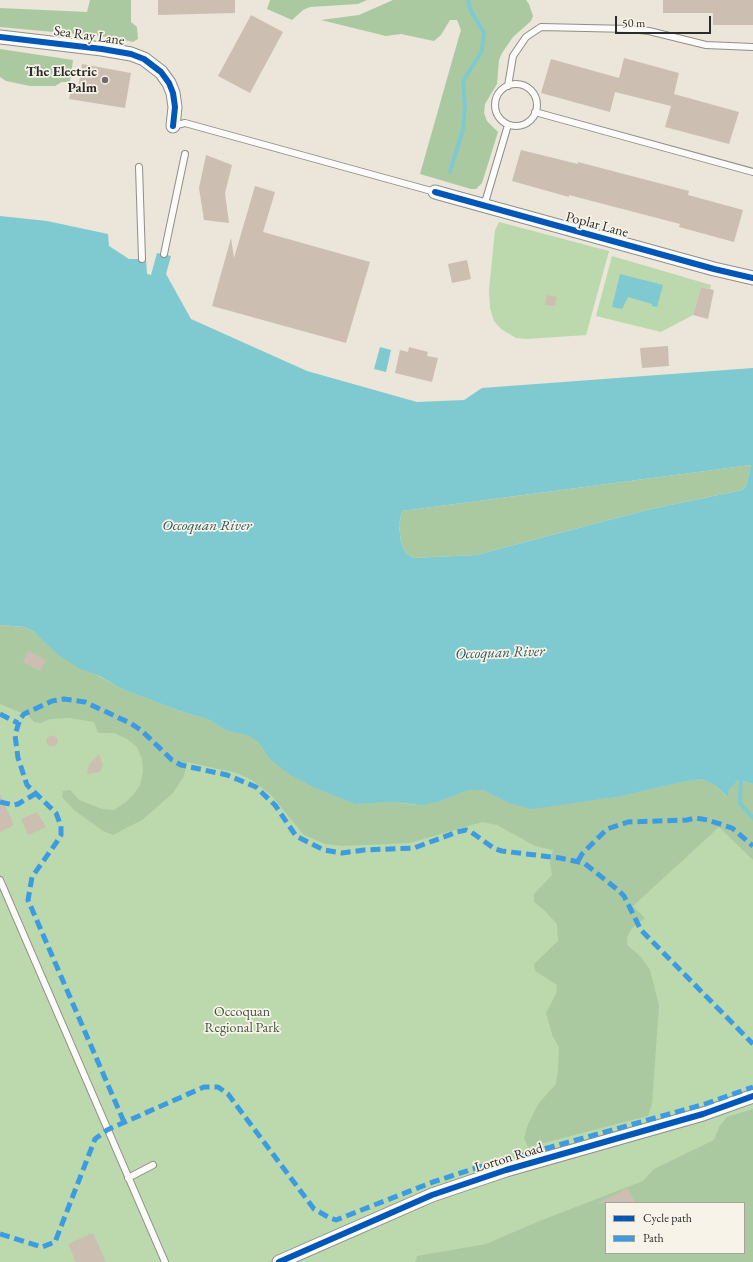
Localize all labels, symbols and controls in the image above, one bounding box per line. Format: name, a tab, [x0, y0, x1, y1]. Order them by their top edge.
scale bar	[617, 8, 713, 34]
text: 50 m	[622, 15, 645, 31]
street label: Sea Ray Lane	[53, 23, 125, 49]
place label: The Electric Palm	[26, 64, 97, 96]
marker: The Electric Palm	[100, 75, 110, 85]
street label: Poplar Lane	[564, 209, 630, 241]
water label: Occoquan River	[162, 517, 252, 535]
water label: Occoquan River	[455, 642, 545, 664]
park label: Occoquan Regional Park	[205, 1004, 279, 1036]
street label: Lorton Road	[473, 1140, 545, 1176]
legend	[605, 1202, 745, 1254]
text: Cycle path	[643, 1210, 692, 1226]
text: Path	[643, 1230, 664, 1246]

